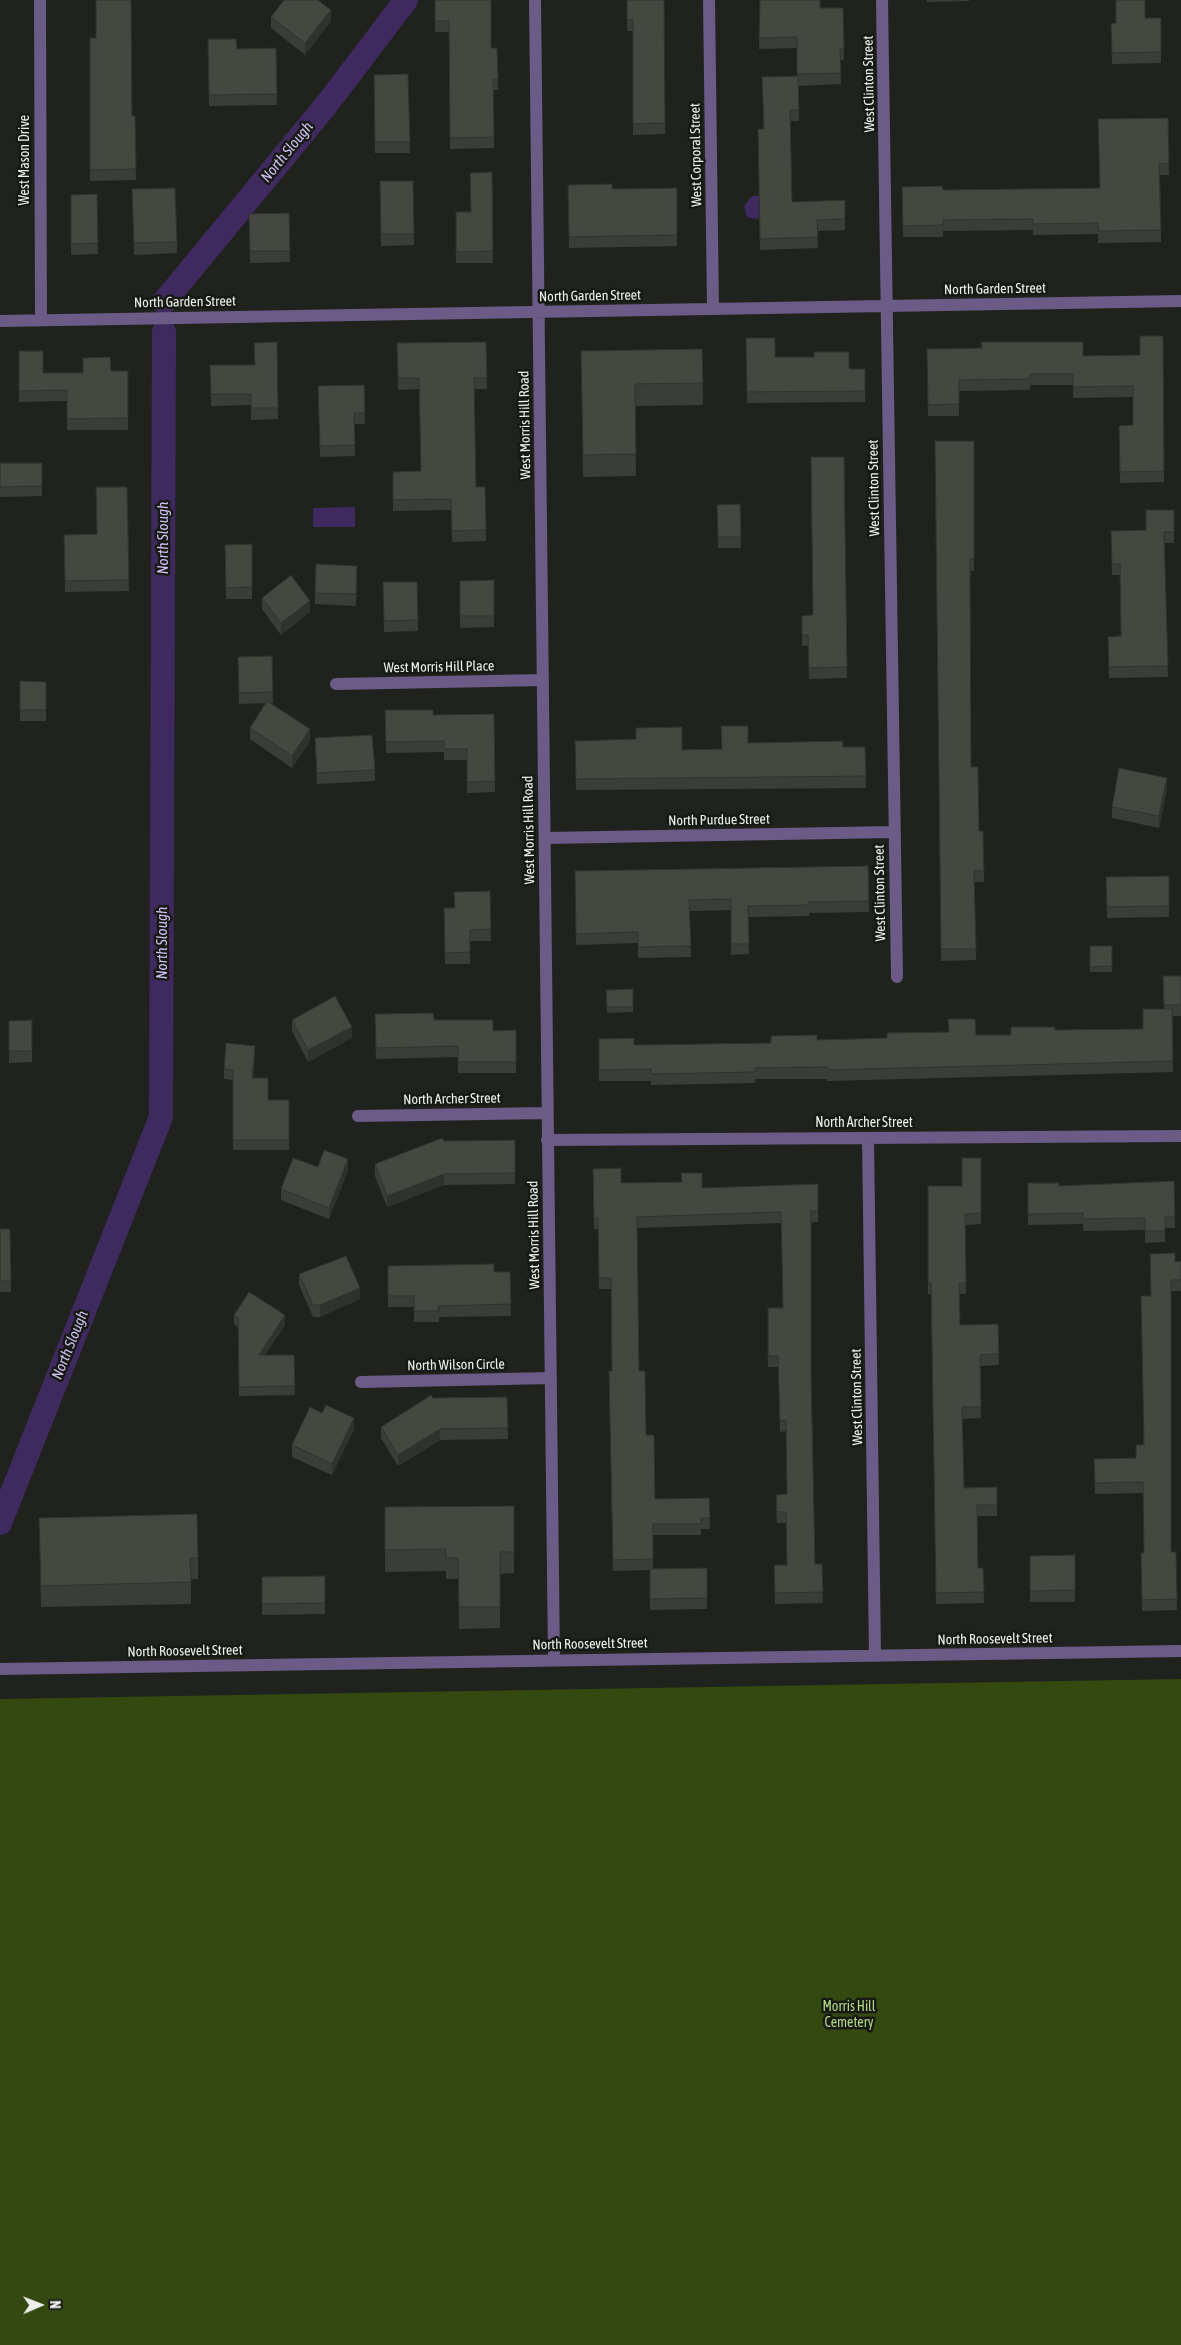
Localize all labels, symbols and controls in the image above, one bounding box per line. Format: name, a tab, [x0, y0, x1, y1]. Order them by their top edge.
street label: West Clinton Street	[860, 35, 878, 133]
street label: West Corporal Street	[687, 103, 705, 207]
street label: West Mason Drive	[17, 115, 33, 205]
water label: North Slough	[257, 118, 317, 186]
street label: North Garden Street	[944, 280, 1046, 298]
street label: North Garden Street	[539, 287, 641, 305]
street label: North Garden Street	[134, 293, 236, 311]
street label: West Morris Hill Road	[516, 371, 534, 479]
street label: West Clinton Street	[865, 439, 883, 537]
water label: North Slough	[154, 502, 172, 574]
street label: West Morris Hill Place	[384, 658, 494, 676]
street label: West Morris Hill Road	[520, 776, 538, 884]
street label: North Purdue Street	[668, 811, 770, 829]
street label: West Clinton Street	[871, 844, 889, 942]
water label: North Slough	[153, 907, 171, 979]
street label: North Archer Street	[403, 1090, 501, 1108]
street label: North Archer Street	[815, 1115, 913, 1131]
street label: West Morris Hill Road	[525, 1181, 543, 1289]
water label: North Slough	[48, 1308, 92, 1382]
street label: West Clinton Street	[848, 1348, 866, 1446]
street label: North Wilson Circle	[407, 1356, 505, 1374]
street label: North Roosevelt Street	[937, 1630, 1053, 1648]
street label: North Roosevelt Street	[532, 1635, 648, 1653]
street label: North Roosevelt Street	[127, 1642, 243, 1660]
park label: Morris Hill Cemetery	[822, 1999, 876, 2031]
north arrow	[15, 2280, 65, 2330]
text: N	[47, 2300, 63, 2309]

